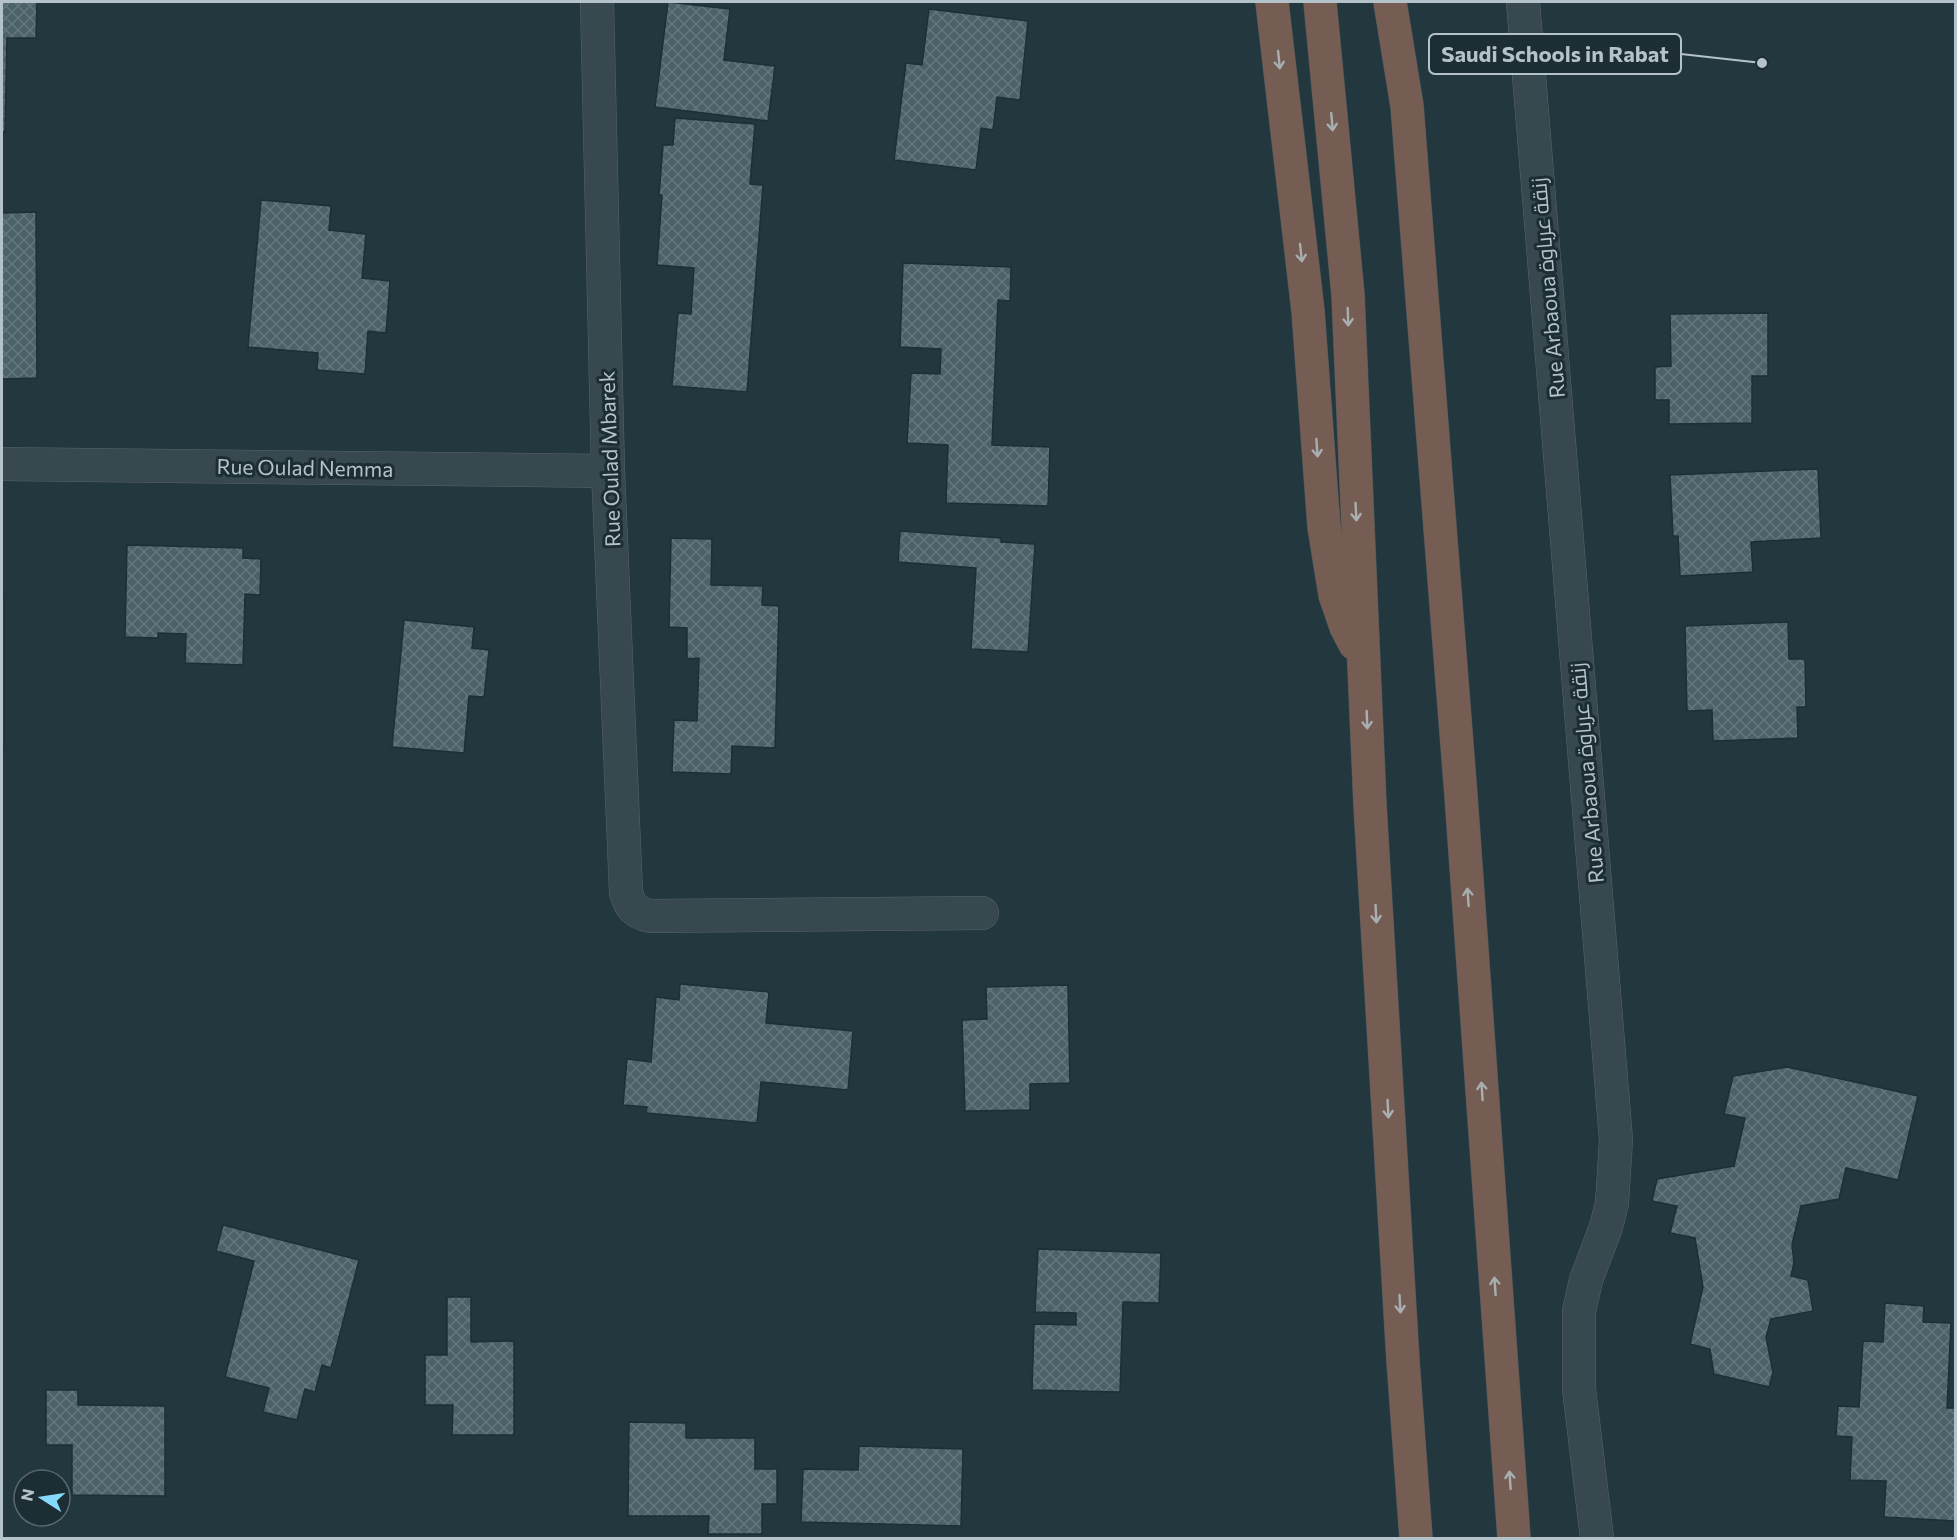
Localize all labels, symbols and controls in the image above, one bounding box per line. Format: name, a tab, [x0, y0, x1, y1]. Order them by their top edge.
callout: Saudi Schools in Rabat	[1429, 34, 1681, 74]
text: Saudi Schools in Rabat	[1441, 40, 1669, 67]
one-way arrow	[1274, 49, 1285, 69]
one-way arrow	[1327, 112, 1338, 132]
street label: Rue Arbaoua زنقة عرباوة	[1525, 177, 1570, 399]
one-way arrow	[1296, 243, 1307, 263]
one-way arrow	[1343, 306, 1354, 326]
street label: Rue Oulad Mbarek	[593, 371, 625, 547]
one-way arrow	[1312, 437, 1323, 457]
street label: Rue Oulad Nemma	[216, 453, 394, 481]
one-way arrow	[1351, 501, 1362, 521]
street label: Rue Arbaoua زنقة عرباوة	[1564, 662, 1609, 884]
one-way arrow	[1361, 709, 1372, 729]
one-way arrow	[1462, 887, 1473, 907]
one-way arrow	[1371, 904, 1382, 924]
one-way arrow	[1476, 1082, 1487, 1102]
one-way arrow	[1383, 1099, 1394, 1118]
one-way arrow	[1490, 1276, 1501, 1296]
one-way arrow	[1394, 1293, 1405, 1313]
north arrow	[12, 1468, 72, 1528]
one-way arrow	[1504, 1471, 1515, 1491]
text: N	[16, 1487, 37, 1503]

